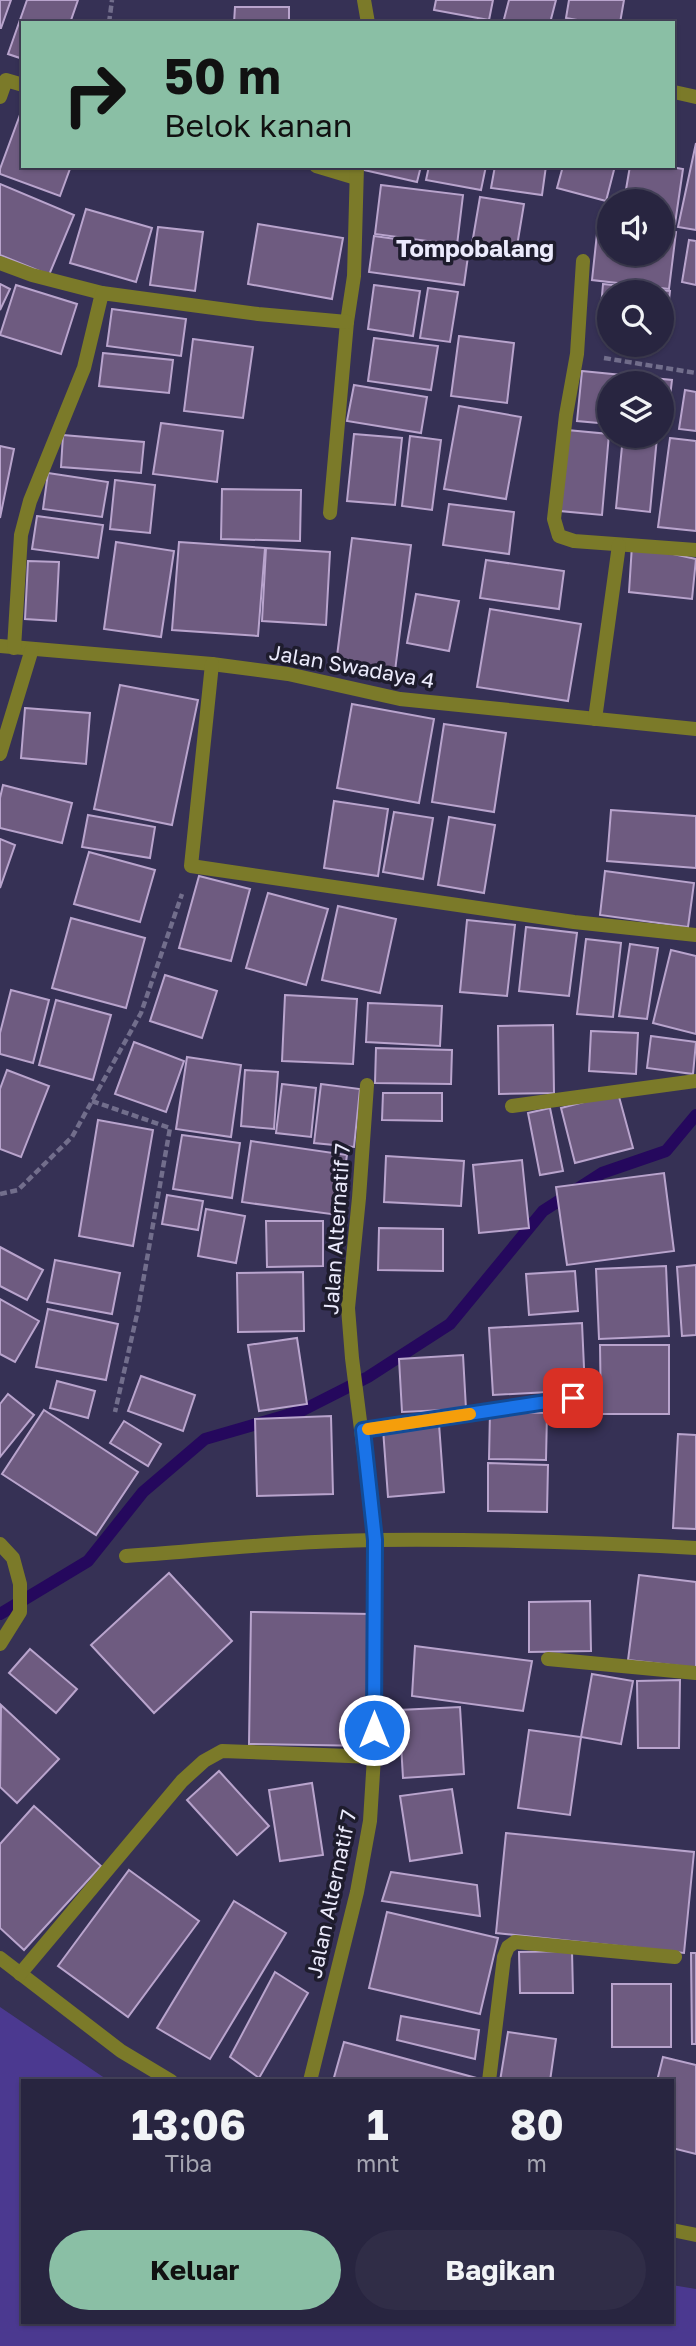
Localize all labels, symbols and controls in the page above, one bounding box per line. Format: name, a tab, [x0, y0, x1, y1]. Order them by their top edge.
text: 50 m	[164, 46, 281, 105]
icon: right	[49, 49, 140, 140]
text: Belok kanan	[164, 106, 352, 144]
map controls	[597, 189, 674, 448]
button: sound	[597, 189, 674, 266]
district label: Tompobalang	[396, 233, 554, 262]
button: search	[597, 280, 674, 357]
button: layers	[597, 371, 674, 448]
street label: Jalan Swadaya 4	[267, 639, 437, 693]
street label: Jalan Alternatif 7	[317, 1142, 355, 1316]
pin	[543, 1368, 603, 1428]
icon: arrive	[554, 1379, 592, 1417]
position arrow	[337, 1693, 411, 1767]
street label: Jalan Alternatif 7	[300, 1807, 362, 1981]
text: 13:06	[131, 2099, 246, 2149]
text: 1	[367, 2099, 389, 2149]
text: 80	[510, 2099, 564, 2149]
text: Tiba	[165, 2149, 212, 2177]
text: mnt	[356, 2149, 399, 2177]
text: m	[527, 2149, 547, 2177]
button: Keluar	[49, 2230, 341, 2310]
button: Bagikan	[355, 2230, 646, 2310]

